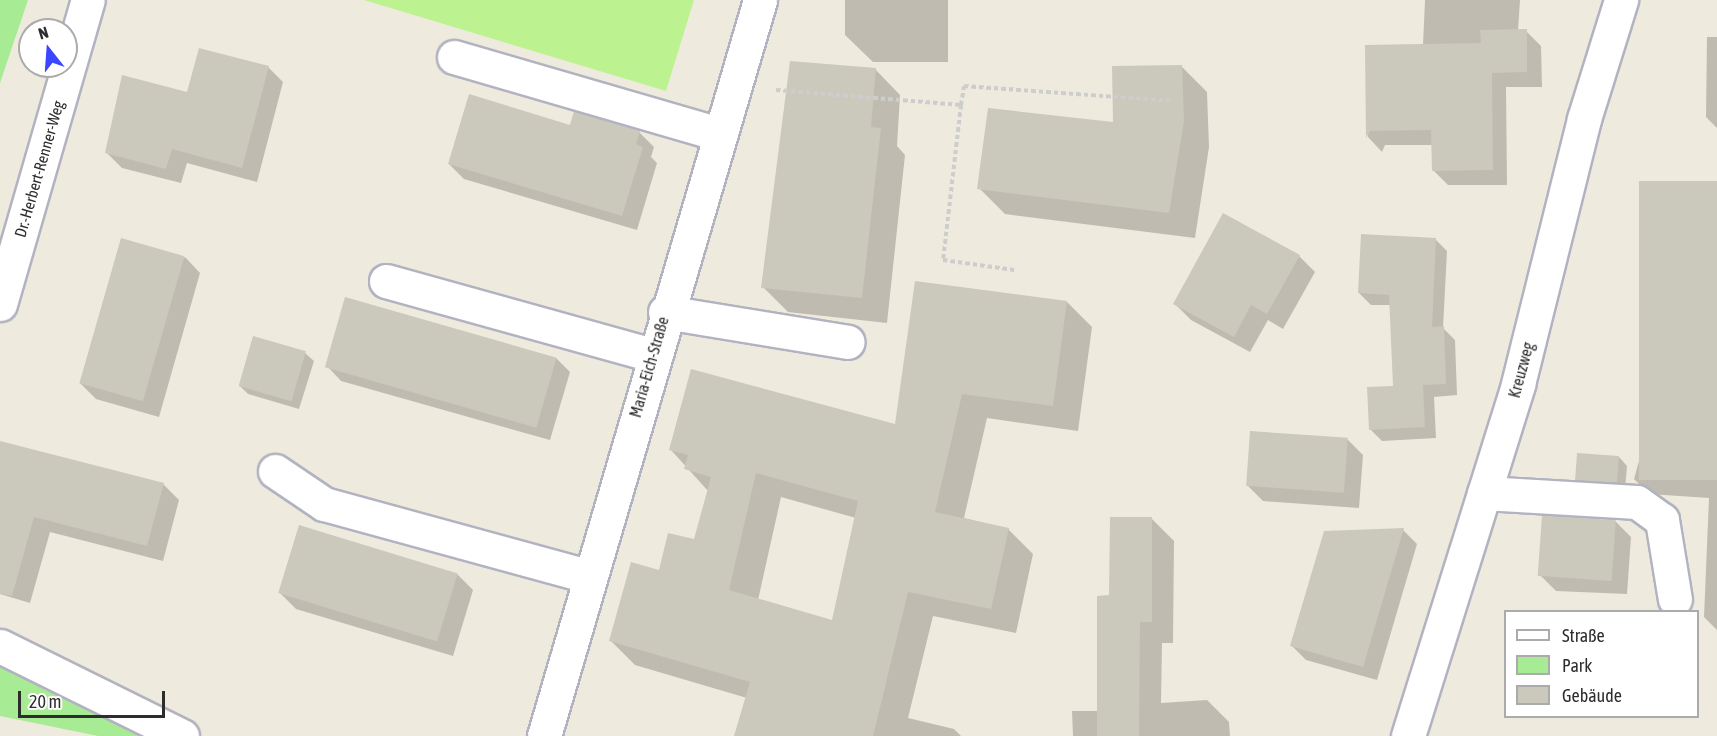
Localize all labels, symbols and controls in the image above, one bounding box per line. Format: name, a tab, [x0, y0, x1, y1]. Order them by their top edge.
north arrow	[18, 18, 78, 78]
text: N	[36, 23, 50, 43]
street label: Dr.-Herbert-Renner-Weg	[10, 98, 68, 240]
street label: Maria-Eich-Straße	[625, 314, 673, 420]
street label: Kreuzweg	[1504, 340, 1538, 400]
legend	[1504, 610, 1699, 718]
text: Straße	[1562, 625, 1605, 646]
text: Park	[1562, 655, 1592, 676]
scale bar	[21, 679, 168, 717]
text: Gebäude	[1562, 685, 1622, 706]
text: 20 m	[29, 691, 61, 712]

